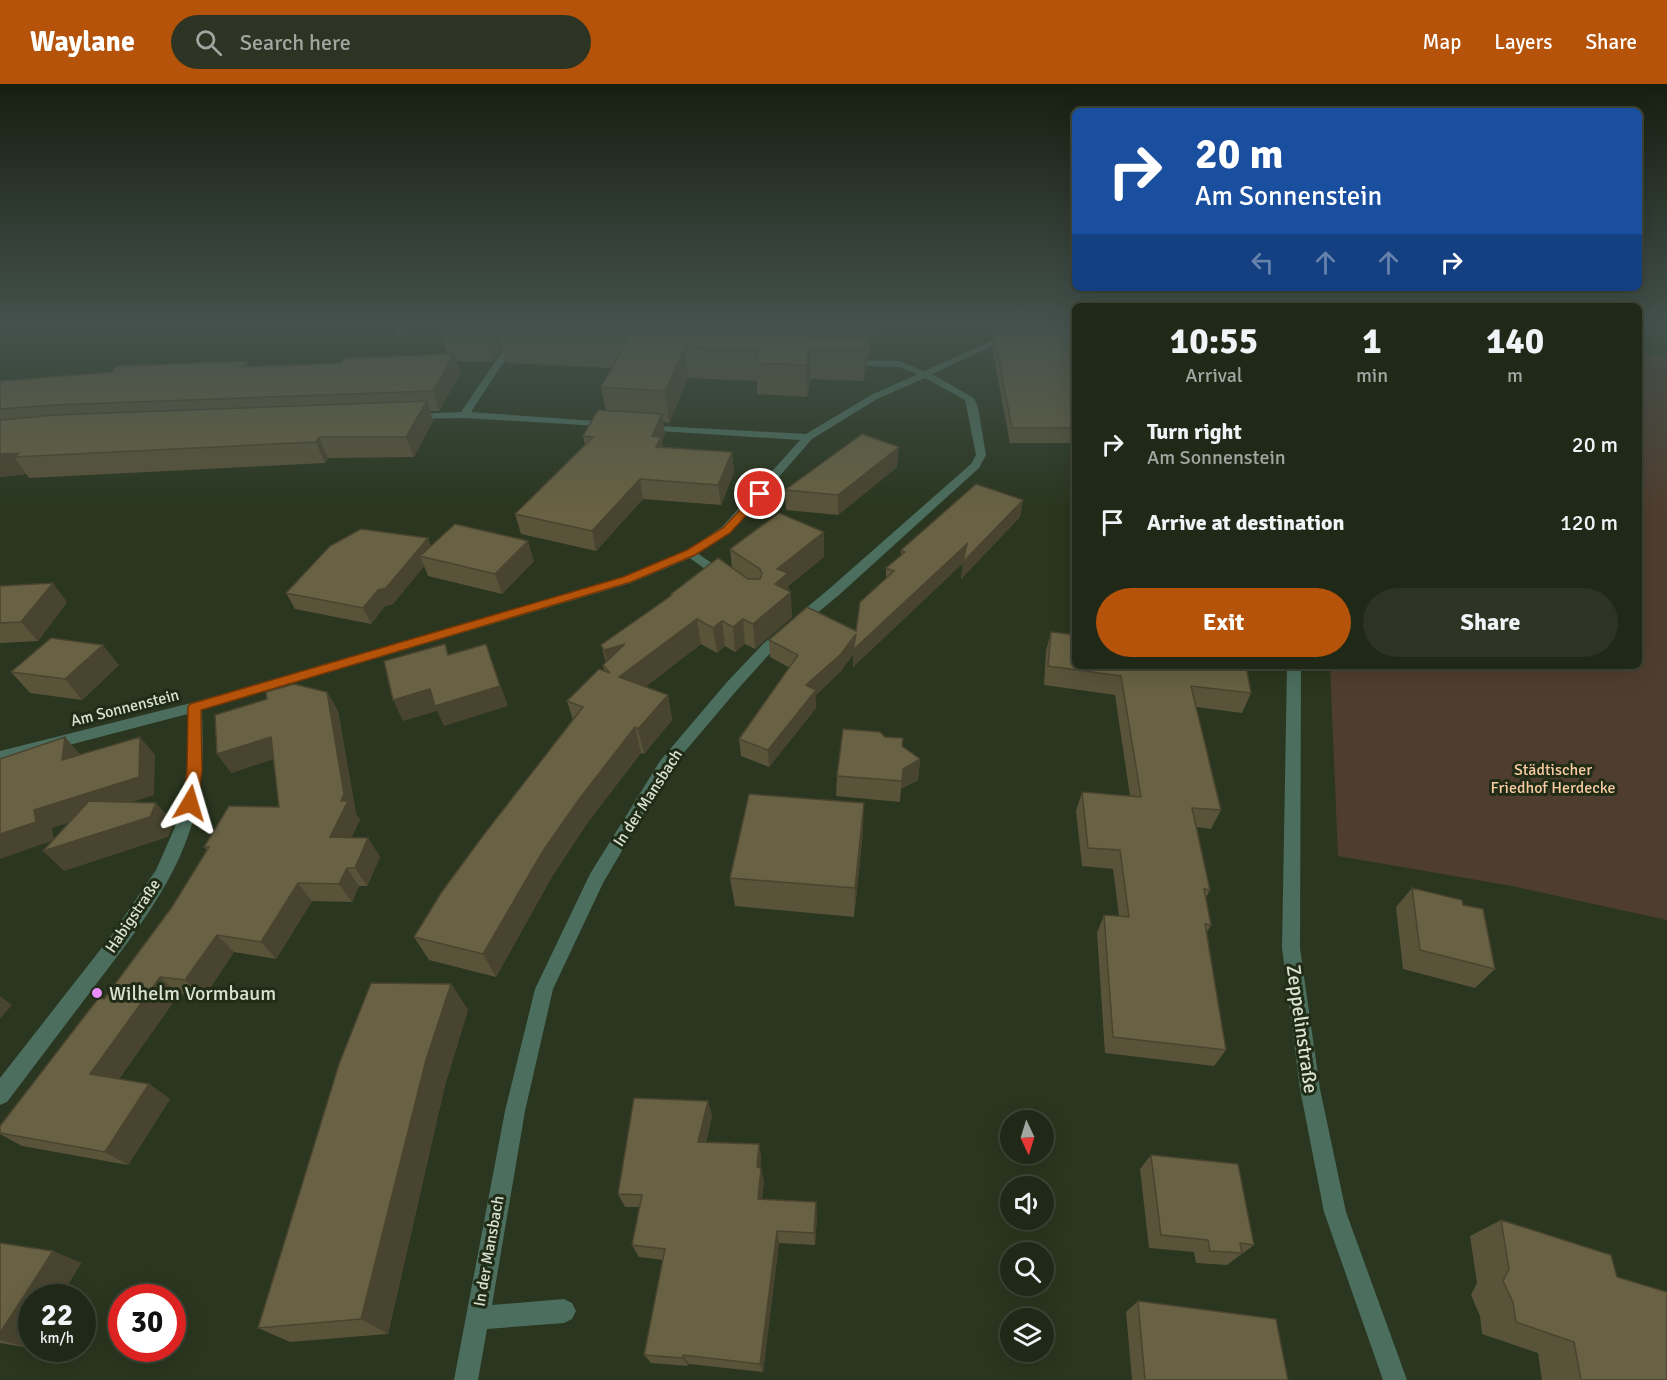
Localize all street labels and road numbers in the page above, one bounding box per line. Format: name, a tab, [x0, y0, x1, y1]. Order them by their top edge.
street label: Am Sonnenstein	[69, 685, 181, 731]
street label: In der Mansbach	[609, 745, 687, 851]
street label: Habigstraße	[101, 875, 165, 957]
street label: Zeppelinstraße	[1281, 963, 1323, 1095]
street label: In der Mansbach	[469, 1194, 509, 1308]

